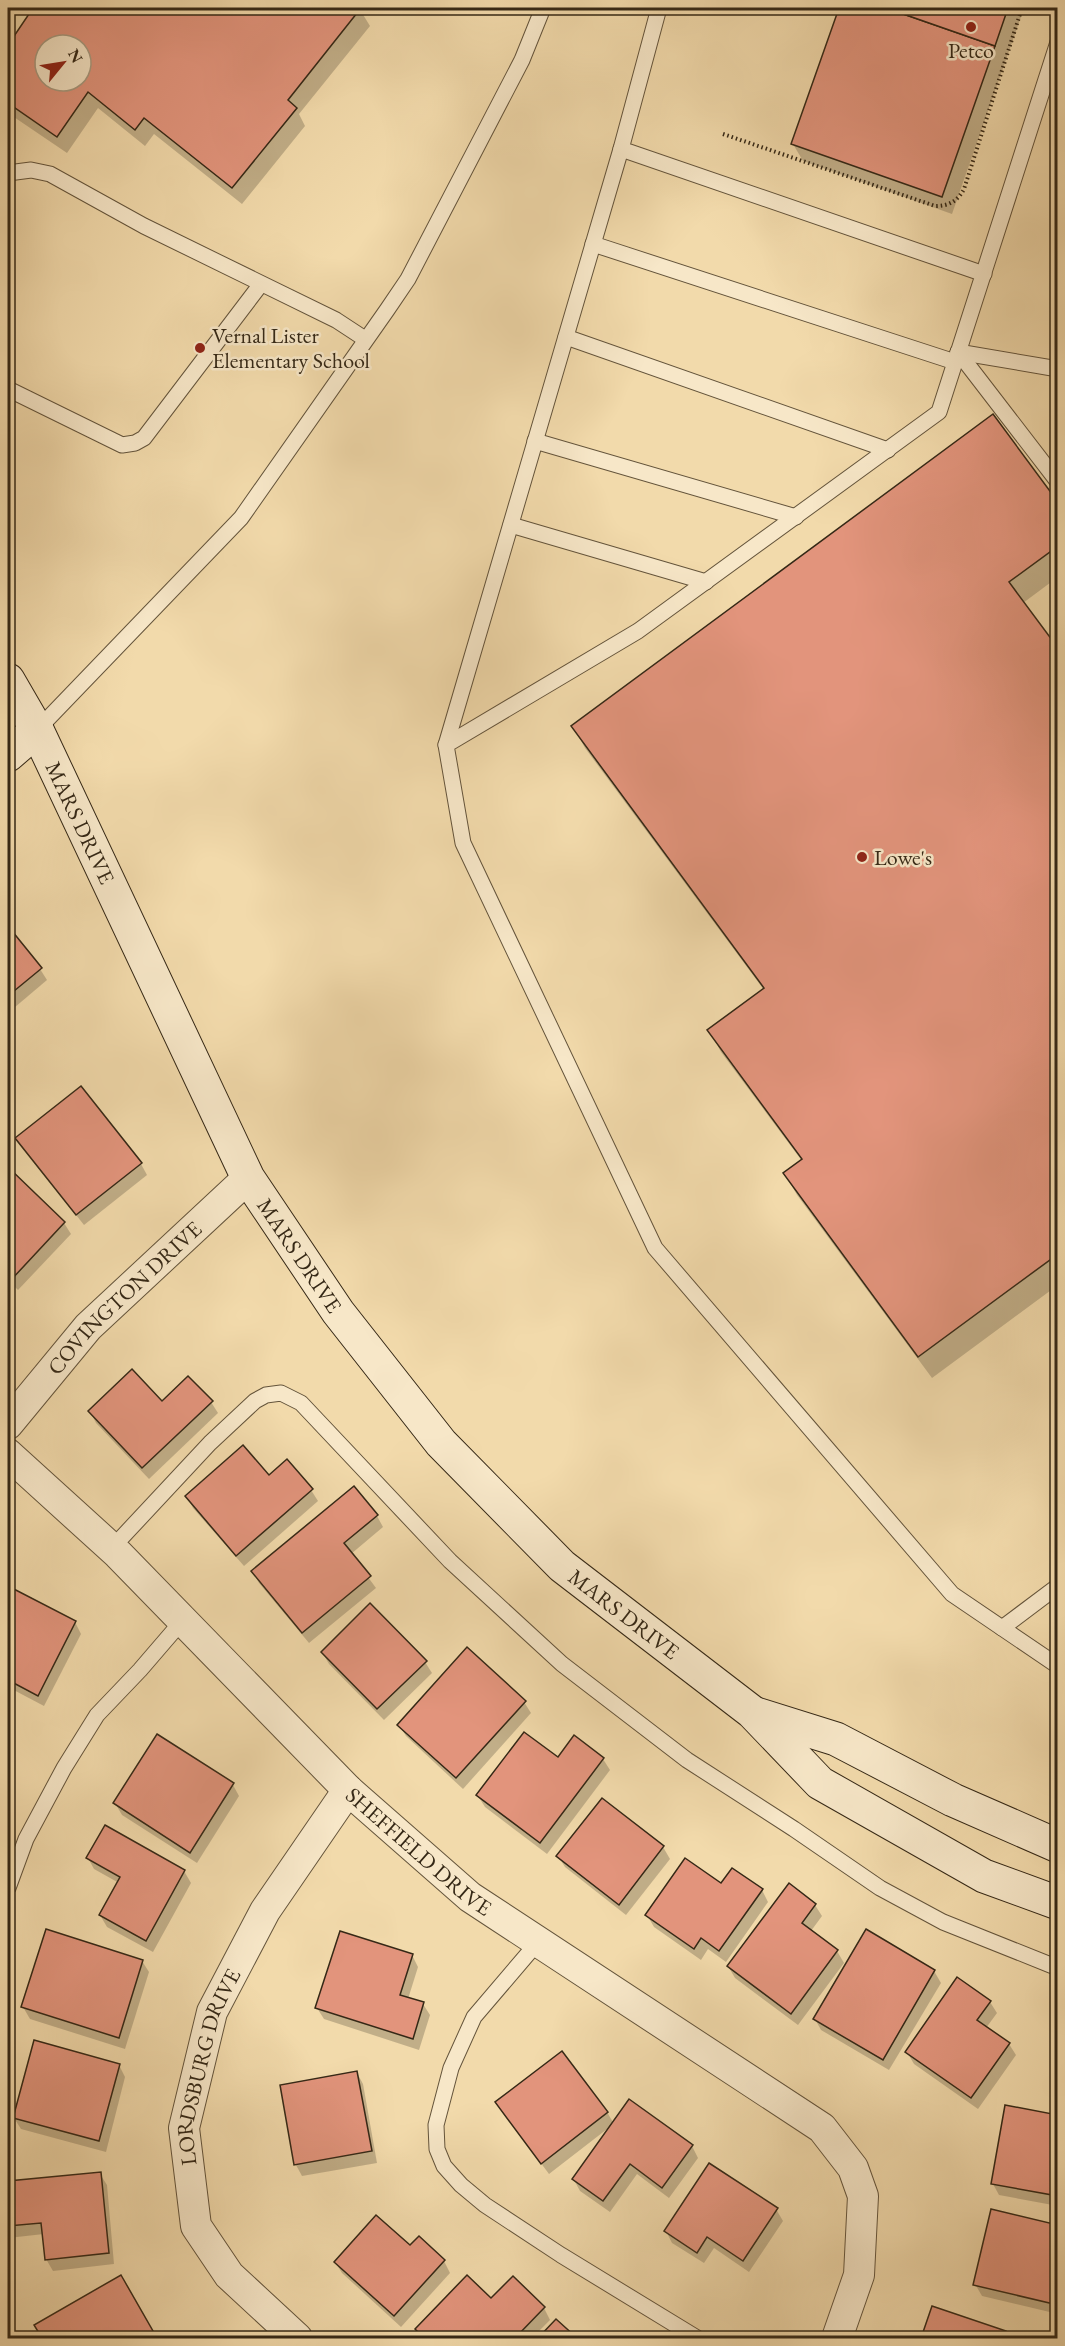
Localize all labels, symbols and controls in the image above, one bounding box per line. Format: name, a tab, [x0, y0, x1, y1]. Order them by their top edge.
marker: Petco	[964, 20, 978, 34]
north arrow	[33, 33, 93, 93]
place label: Petco	[948, 36, 994, 65]
text: N	[63, 45, 88, 67]
place label: Vernal Lister Elementary School	[212, 321, 370, 375]
marker: Vernal Lister Elementary School	[193, 341, 207, 355]
street label: MARS DRIVE	[39, 757, 121, 889]
place label: Lowe's	[874, 843, 932, 872]
marker: Lowe's	[855, 850, 869, 864]
street label: MARS DRIVE	[250, 1192, 348, 1319]
street label: COVINGTON DRIVE	[41, 1215, 208, 1381]
street label: MARS DRIVE	[563, 1562, 685, 1666]
street label: SHEFFIELD DRIVE	[340, 1781, 497, 1922]
street label: LORDSBURG DRIVE	[169, 1964, 247, 2167]

